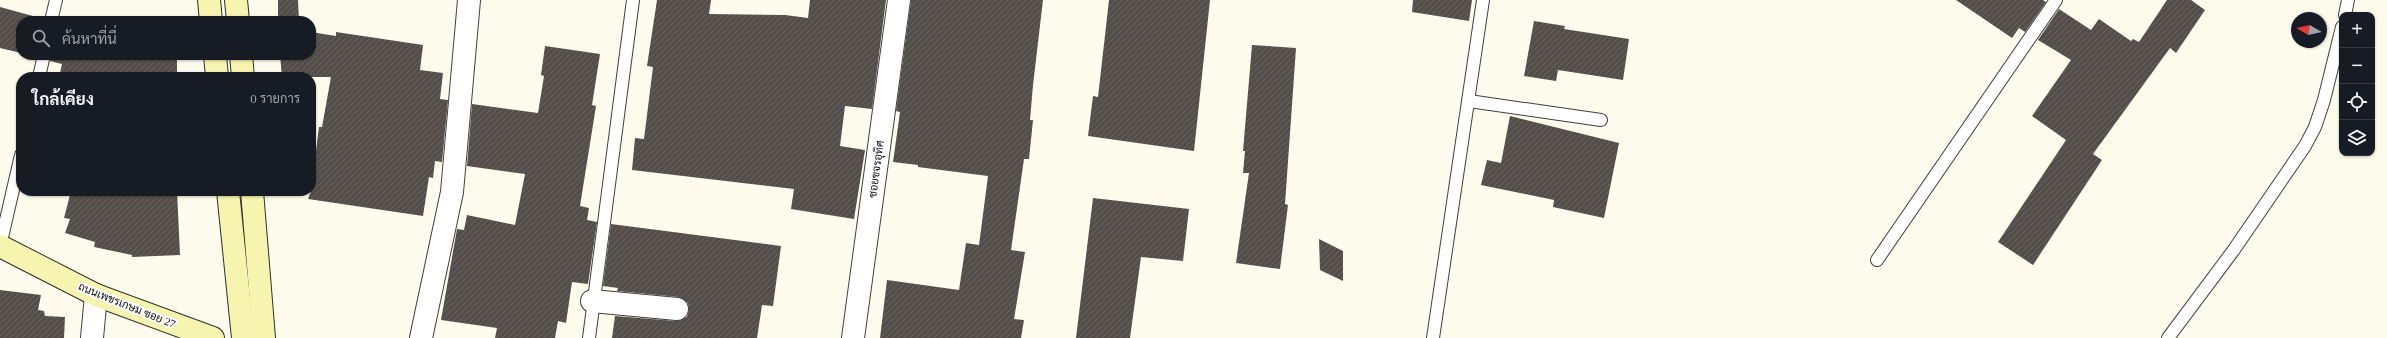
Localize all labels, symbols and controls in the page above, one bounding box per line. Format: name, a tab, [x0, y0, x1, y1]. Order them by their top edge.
north arrow	[2291, 12, 2327, 48]
map controls	[2339, 12, 2375, 156]
button: +	[2339, 12, 2375, 48]
search box	[16, 16, 316, 60]
icon: search	[30, 27, 52, 49]
text: ค้นหาที่นี่	[62, 31, 117, 47]
button: −	[2339, 48, 2375, 84]
button: locate	[2339, 84, 2375, 120]
text: ใกล้เคียง	[32, 90, 94, 109]
text: 0 รายการ	[250, 91, 300, 106]
button: layers	[2339, 120, 2375, 156]
street label: ซอยขจรอุทิศ	[866, 140, 889, 199]
street label: ถนนเพชรเกษม ซอย 27	[77, 280, 178, 330]

